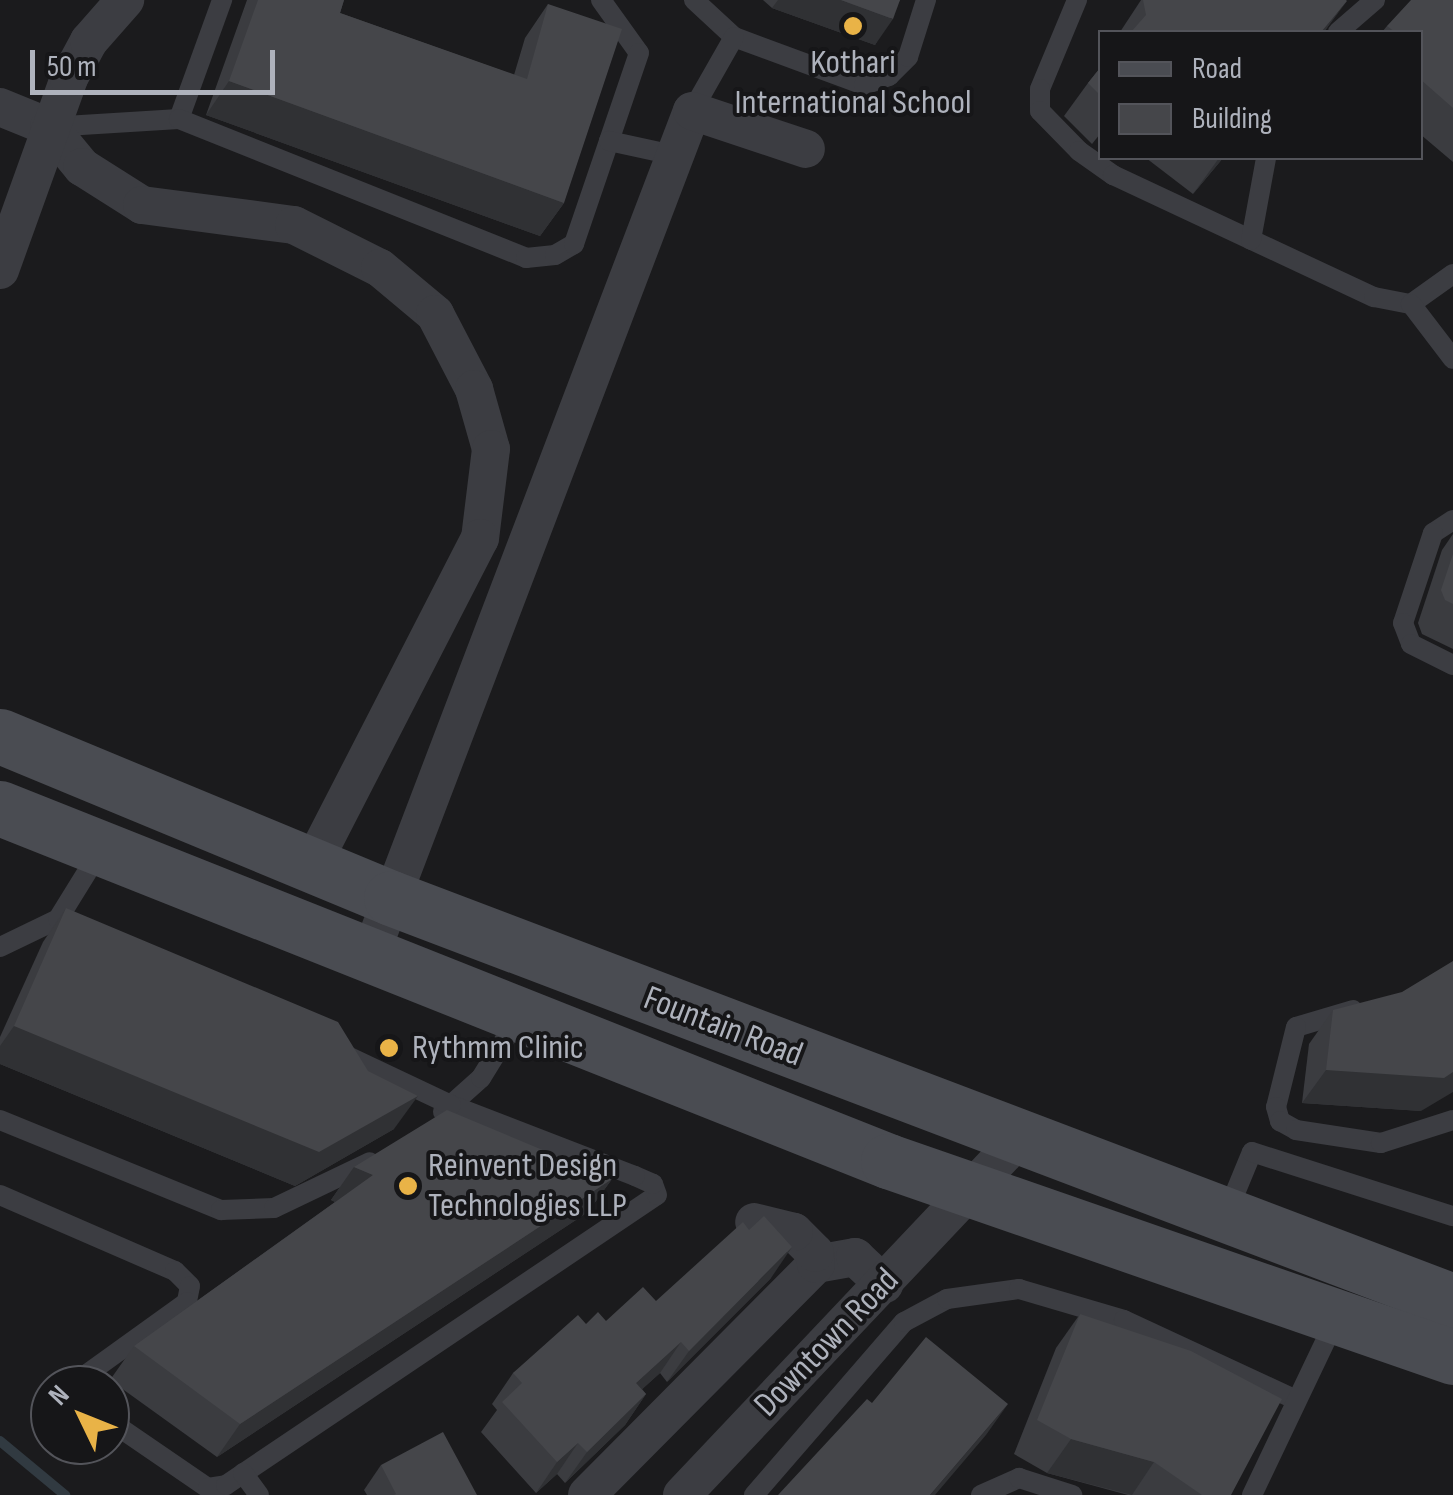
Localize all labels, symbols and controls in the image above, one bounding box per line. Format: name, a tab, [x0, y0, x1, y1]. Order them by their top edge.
marker: Kothari International School	[842, 15, 864, 37]
scale bar	[35, 30, 280, 92]
legend	[1098, 30, 1423, 160]
place label: Kothari International School	[734, 42, 972, 124]
text: 50 m	[47, 49, 96, 85]
text: Road	[1192, 51, 1242, 87]
text: Building	[1192, 101, 1272, 137]
street label: Fountain Road	[638, 978, 808, 1076]
place label: Rythmm Clinic	[412, 1027, 584, 1069]
marker: Rythmm Clinic	[376, 1035, 402, 1061]
place label: Reinvent Design Technologies LLP	[428, 1145, 627, 1227]
marker: Reinvent Design Technologies LLP	[397, 1175, 419, 1197]
street label: Downtown Road	[746, 1260, 908, 1426]
north arrow	[30, 1365, 130, 1465]
text: N	[42, 1379, 76, 1412]

